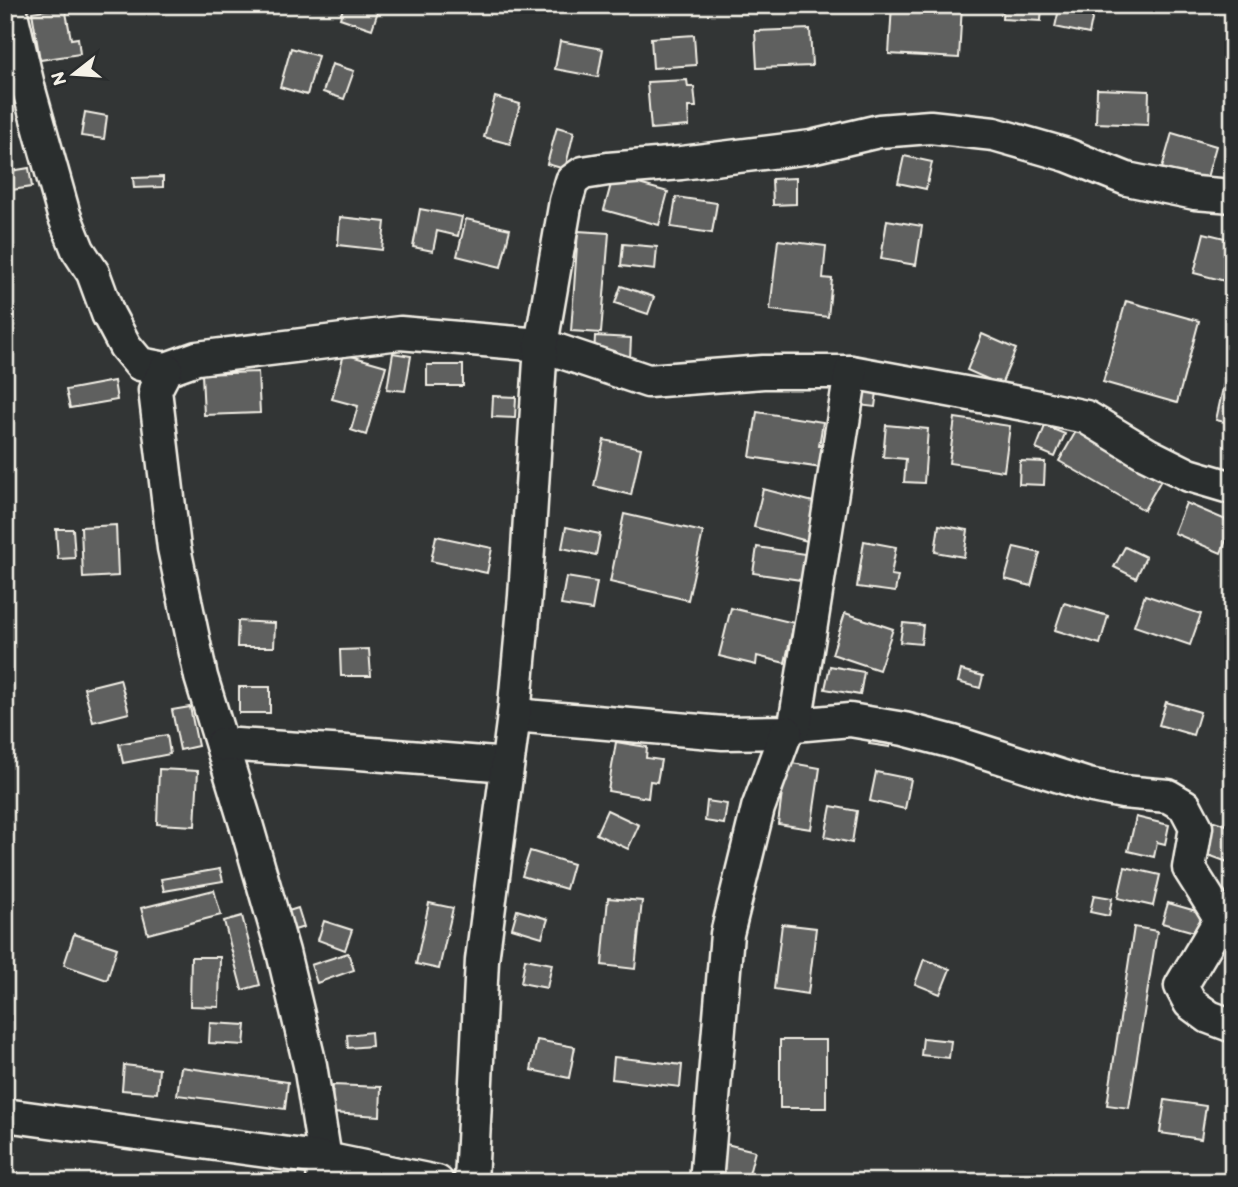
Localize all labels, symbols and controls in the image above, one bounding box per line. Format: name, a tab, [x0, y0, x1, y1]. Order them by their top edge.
north arrow	[38, 38, 108, 108]
text: N	[45, 69, 71, 88]

